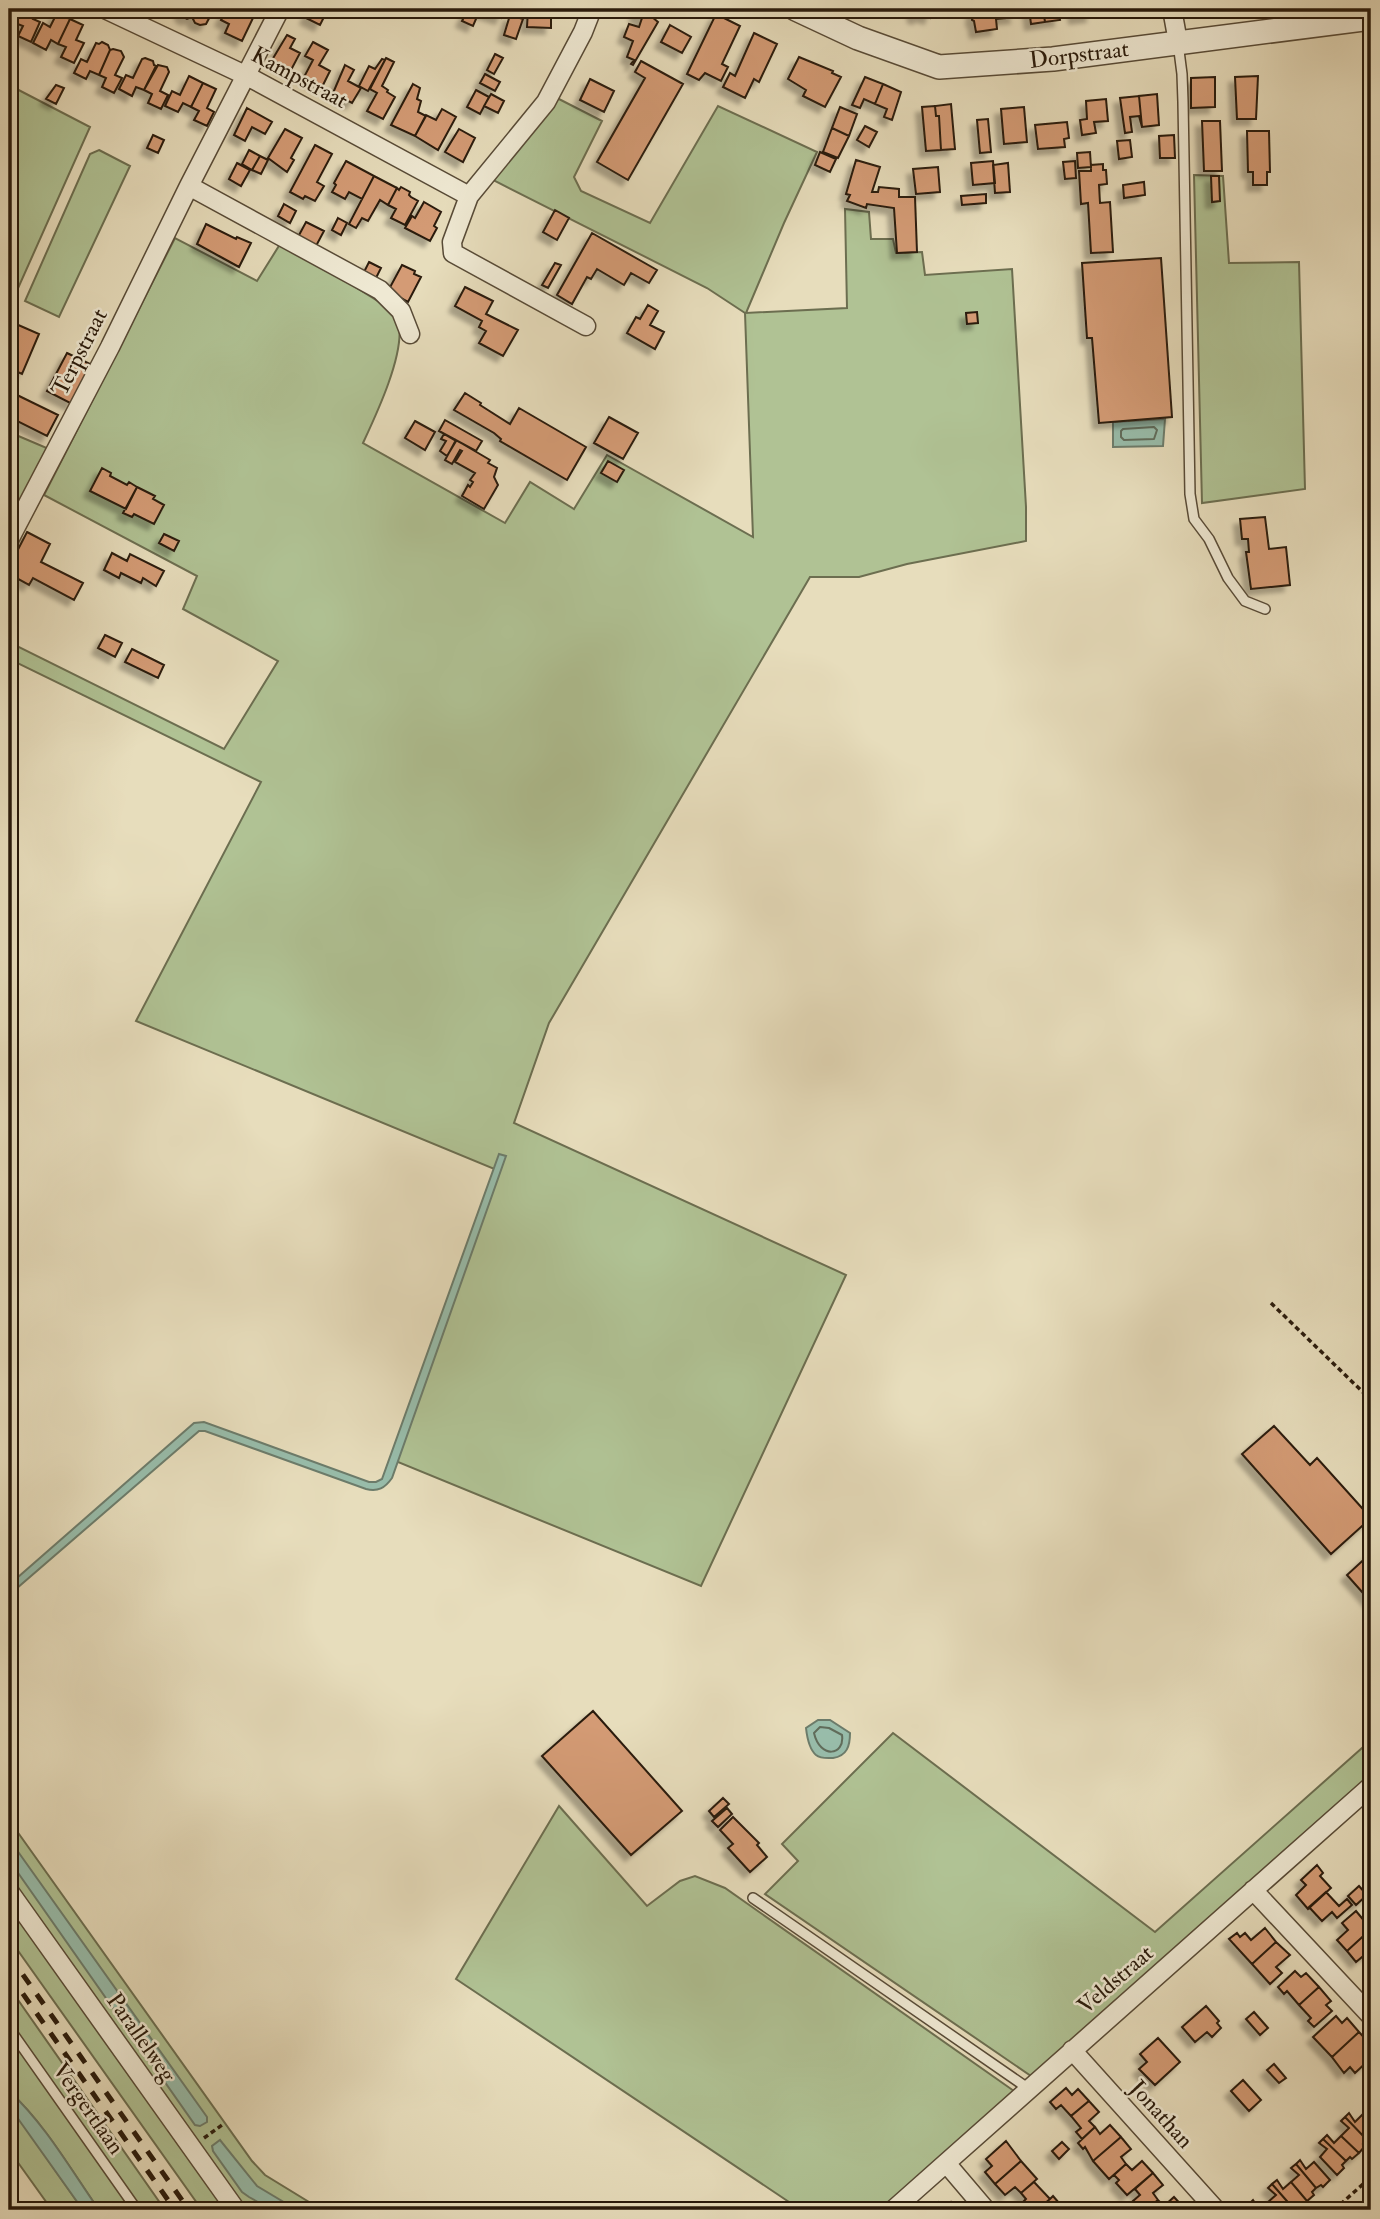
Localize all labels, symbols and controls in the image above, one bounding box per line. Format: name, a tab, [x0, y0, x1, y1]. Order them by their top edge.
street label: Dorpstraat	[1028, 34, 1131, 76]
street label: Kampstraat	[246, 40, 353, 116]
street label: Terpstraat	[45, 304, 115, 401]
street label: Veldstraat	[1071, 1938, 1159, 2020]
street label: Parallelweg	[100, 1987, 183, 2088]
street label: Vergertlaan	[46, 2057, 131, 2160]
street label: Jonathan	[1123, 2073, 1200, 2155]

